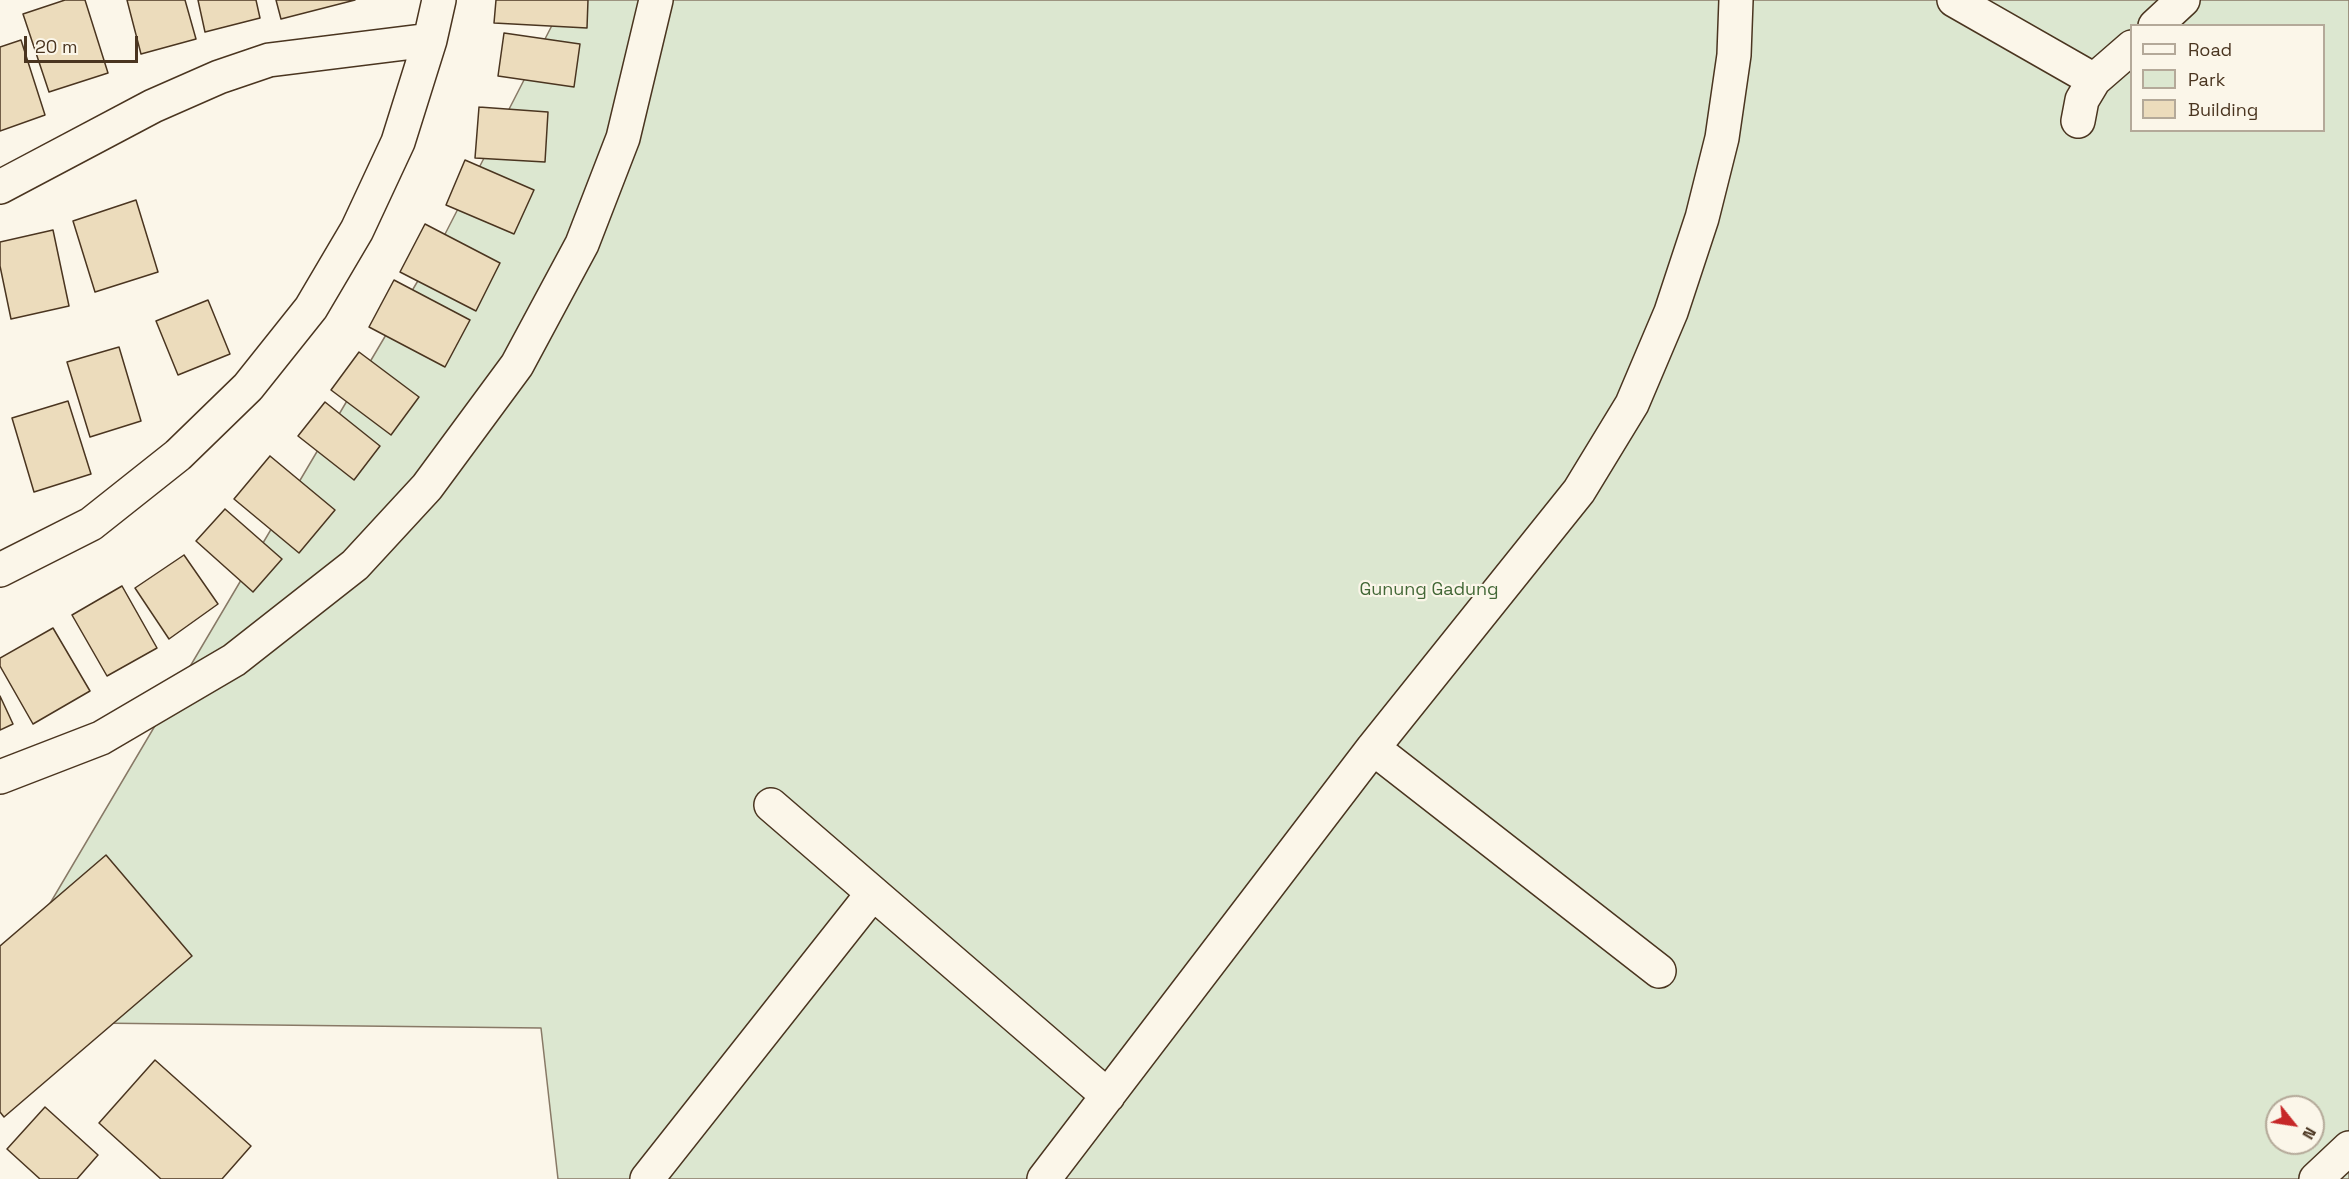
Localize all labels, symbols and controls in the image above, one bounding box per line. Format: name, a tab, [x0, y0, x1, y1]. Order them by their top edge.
scale bar	[27, 24, 141, 62]
legend	[2130, 24, 2325, 132]
text: 20 m	[35, 35, 78, 58]
text: Road	[2188, 38, 2232, 61]
text: Park	[2188, 68, 2225, 91]
text: Building	[2188, 98, 2258, 121]
park label: Gunung Gadung	[1359, 579, 1499, 601]
north arrow	[2265, 1095, 2325, 1155]
text: N	[2298, 1123, 2321, 1143]

